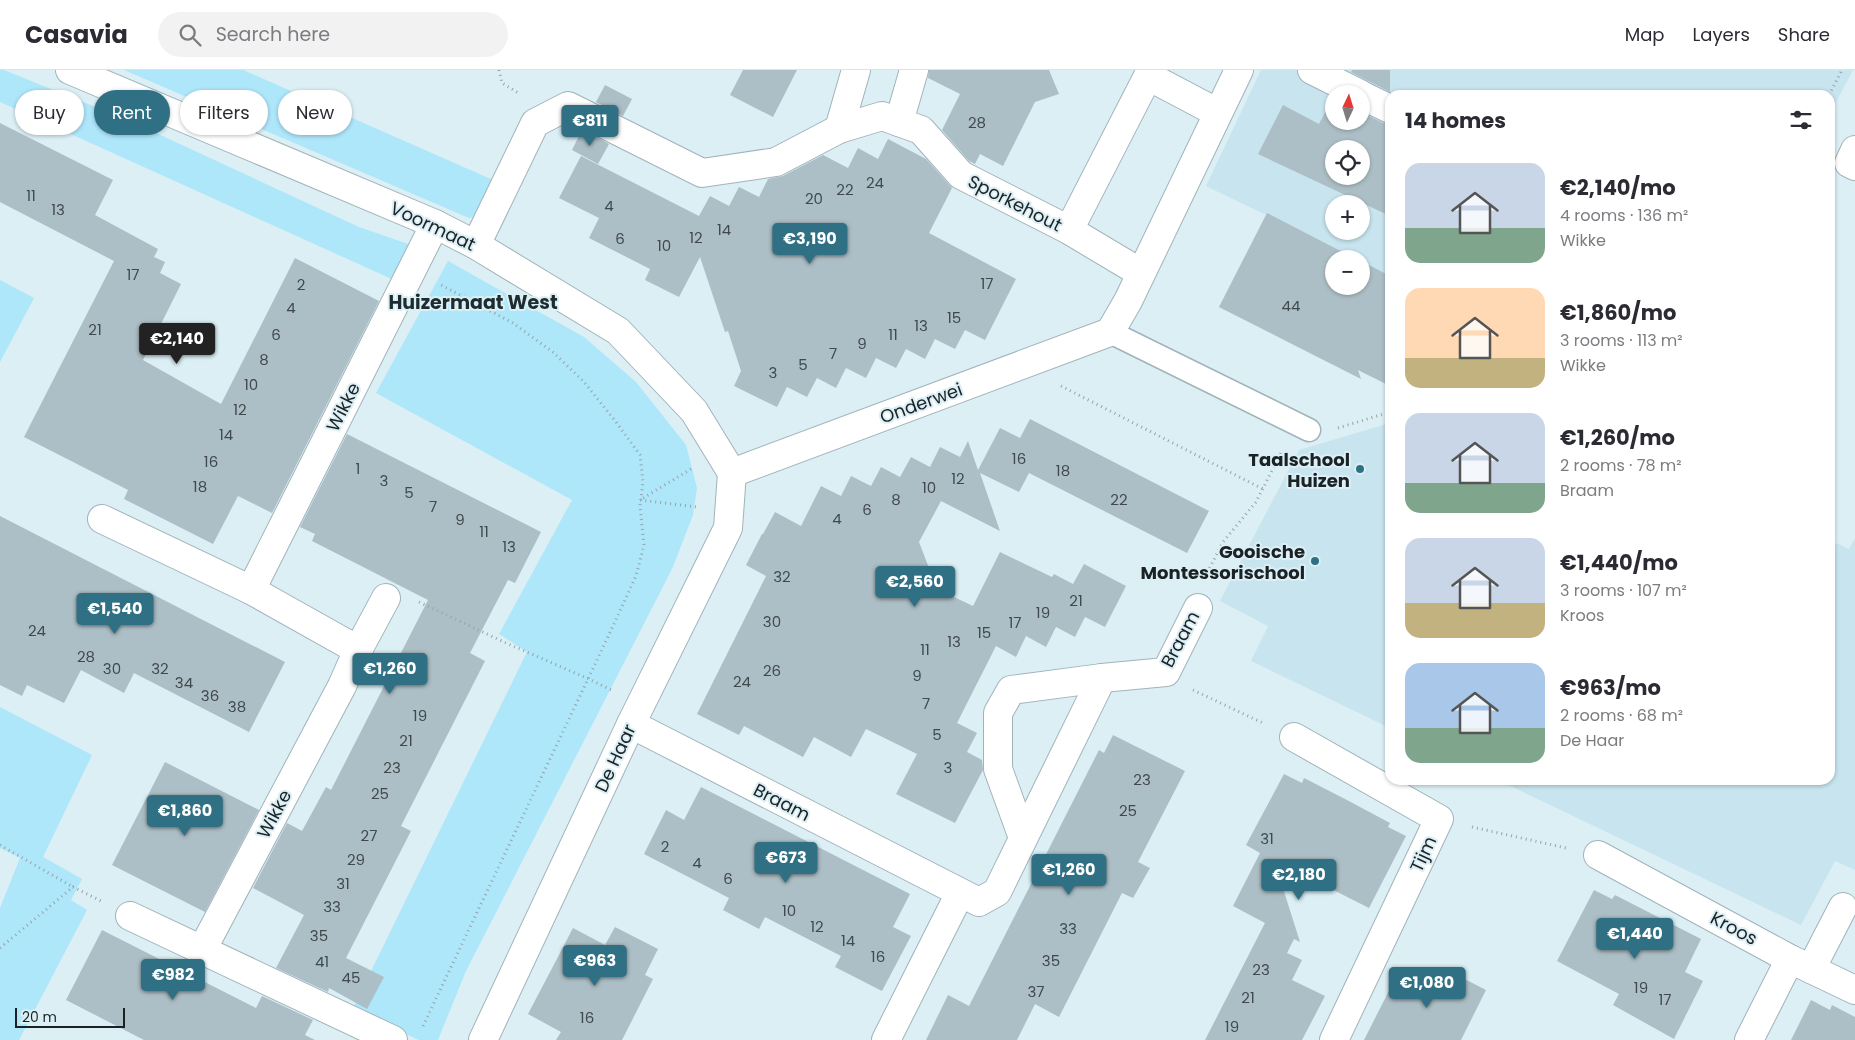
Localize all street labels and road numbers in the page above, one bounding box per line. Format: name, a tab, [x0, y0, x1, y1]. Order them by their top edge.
street label: Sporkehout	[964, 169, 1066, 237]
street label: Voormaat	[386, 195, 480, 257]
street label: Onderwei	[876, 377, 966, 429]
street label: Wikke	[320, 378, 366, 436]
street label: Braam	[1155, 606, 1205, 672]
street label: De Haar	[588, 720, 642, 796]
street label: Braam	[749, 777, 815, 827]
street label: Wikke	[251, 785, 297, 843]
street label: Tijm	[1404, 832, 1442, 876]
street label: Kroos	[1706, 905, 1762, 951]

